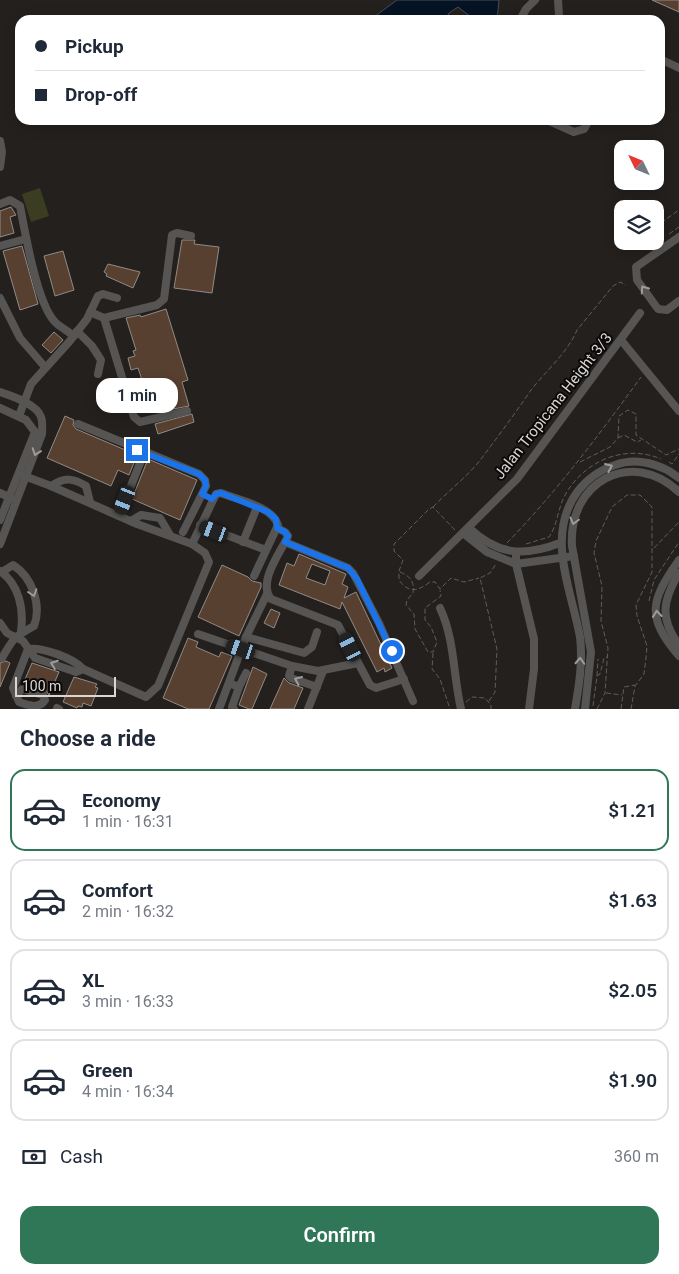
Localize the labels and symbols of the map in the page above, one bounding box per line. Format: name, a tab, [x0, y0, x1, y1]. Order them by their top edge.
north arrow	[614, 140, 664, 190]
one-way arrow	[641, 286, 650, 295]
street label: Jalan Tropicana Height 3/3	[490, 329, 616, 483]
callout: 1 min	[96, 378, 178, 412]
route end	[126, 439, 148, 461]
one-way arrow	[32, 448, 42, 456]
one-way arrow	[604, 463, 612, 473]
car	[112, 483, 137, 517]
one-way arrow	[569, 516, 579, 525]
car	[197, 519, 230, 543]
one-way arrow	[28, 588, 38, 597]
one-way arrow	[652, 609, 663, 617]
car	[336, 630, 363, 664]
car	[224, 637, 257, 661]
route start	[381, 640, 403, 662]
one-way arrow	[575, 656, 586, 664]
one-way arrow	[50, 660, 59, 670]
scale bar	[15, 674, 116, 697]
one-way arrow	[294, 676, 303, 687]

